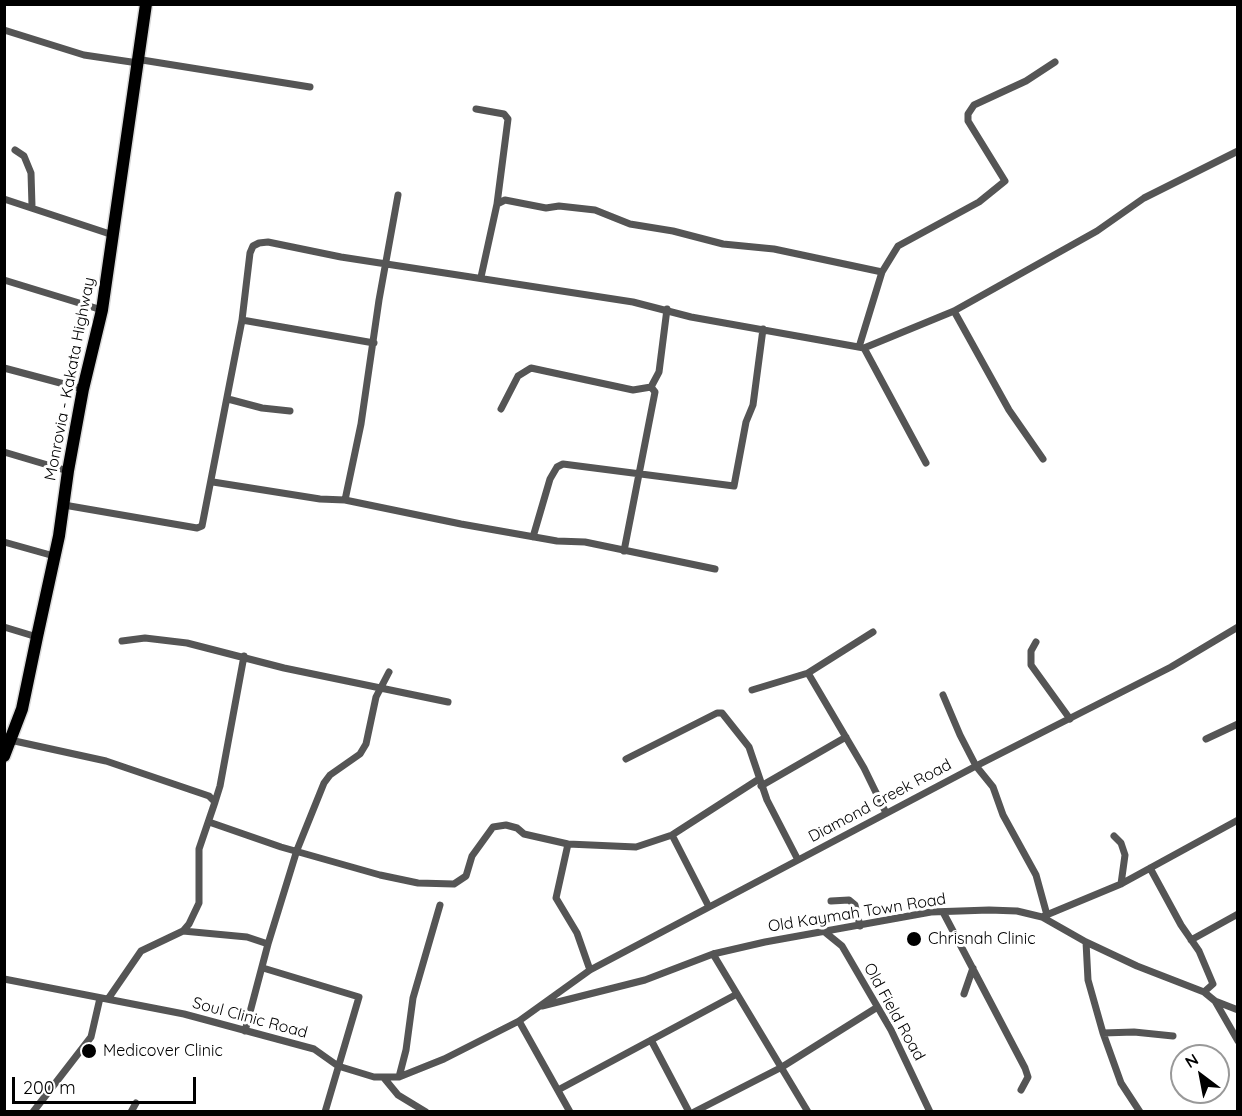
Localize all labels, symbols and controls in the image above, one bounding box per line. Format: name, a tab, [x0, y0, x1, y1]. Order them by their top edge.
street label: Monrovia - Kakata Highway	[41, 275, 99, 483]
street label: Diamond Creek Road	[805, 755, 955, 847]
street label: Old Kaymah Town Road	[767, 889, 947, 937]
place label: Chrisnah Clinic	[928, 929, 1036, 949]
marker: Chrisnah Clinic	[905, 930, 923, 948]
street label: Old Field Road	[859, 960, 929, 1064]
street label: Soul Clinic Road	[190, 993, 310, 1043]
place label: Medicover Clinic	[103, 1041, 223, 1061]
marker: Medicover Clinic	[80, 1042, 98, 1060]
north arrow	[1170, 1044, 1230, 1104]
text: N	[1181, 1049, 1202, 1072]
scale bar	[15, 1065, 200, 1103]
text: 200 m	[23, 1076, 76, 1099]

